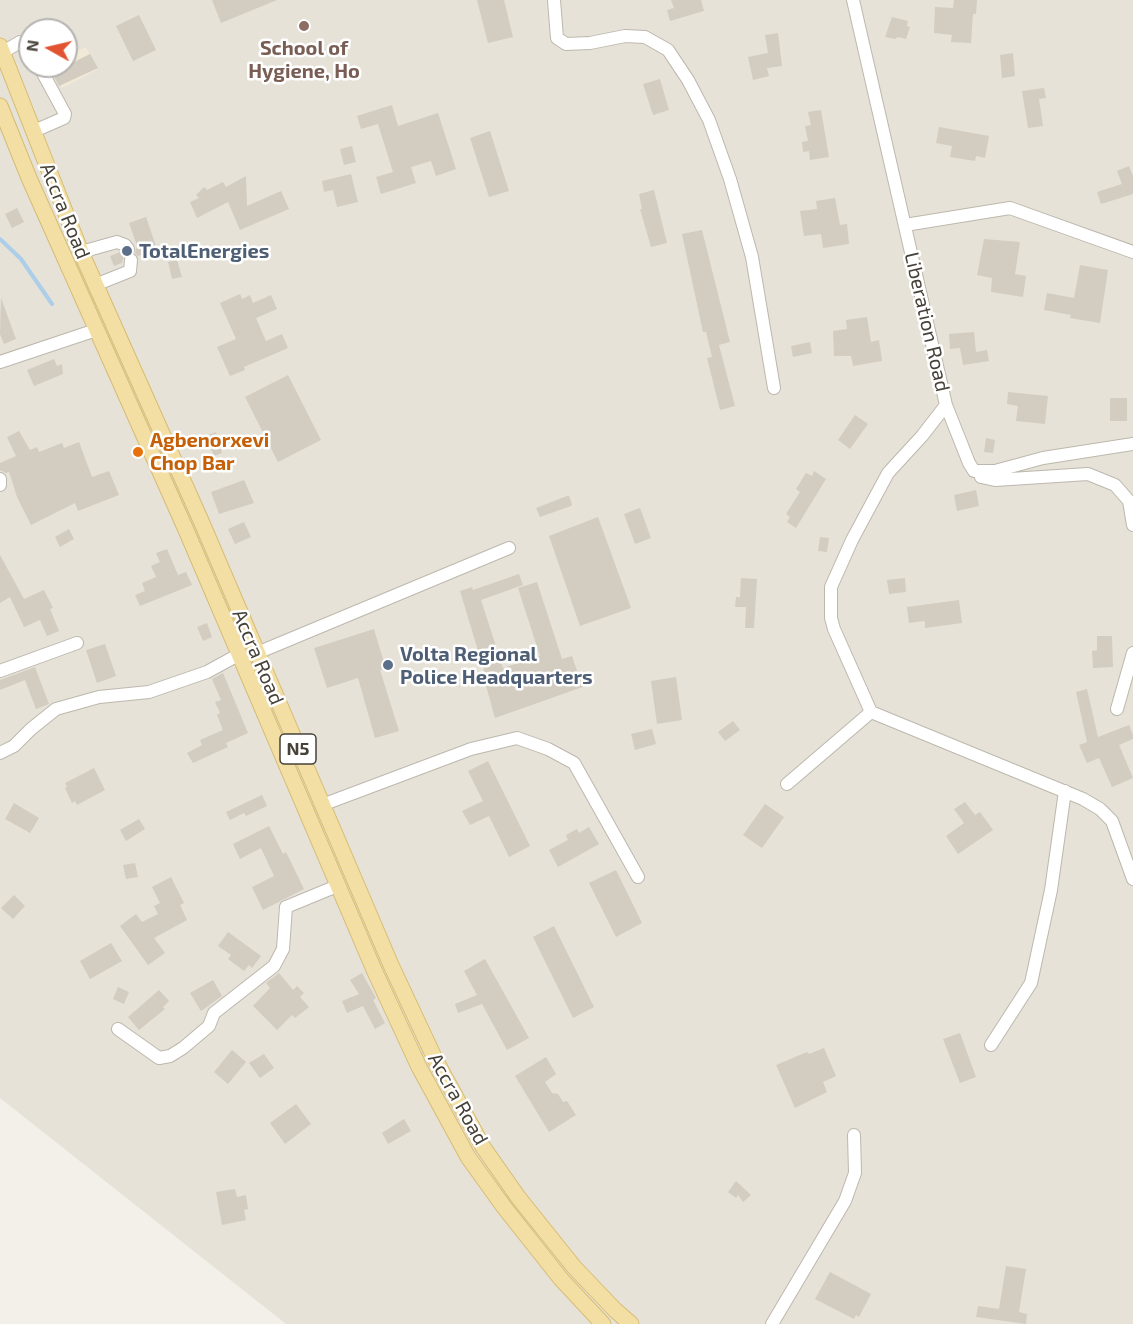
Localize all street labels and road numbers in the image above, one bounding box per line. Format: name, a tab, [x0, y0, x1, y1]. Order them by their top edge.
street label: Accra Road	[35, 160, 95, 262]
street label: Liberation Road	[899, 250, 955, 394]
street label: Accra Road	[227, 606, 289, 708]
road number: N5	[280, 734, 316, 764]
street label: Accra Road	[423, 1049, 493, 1149]

